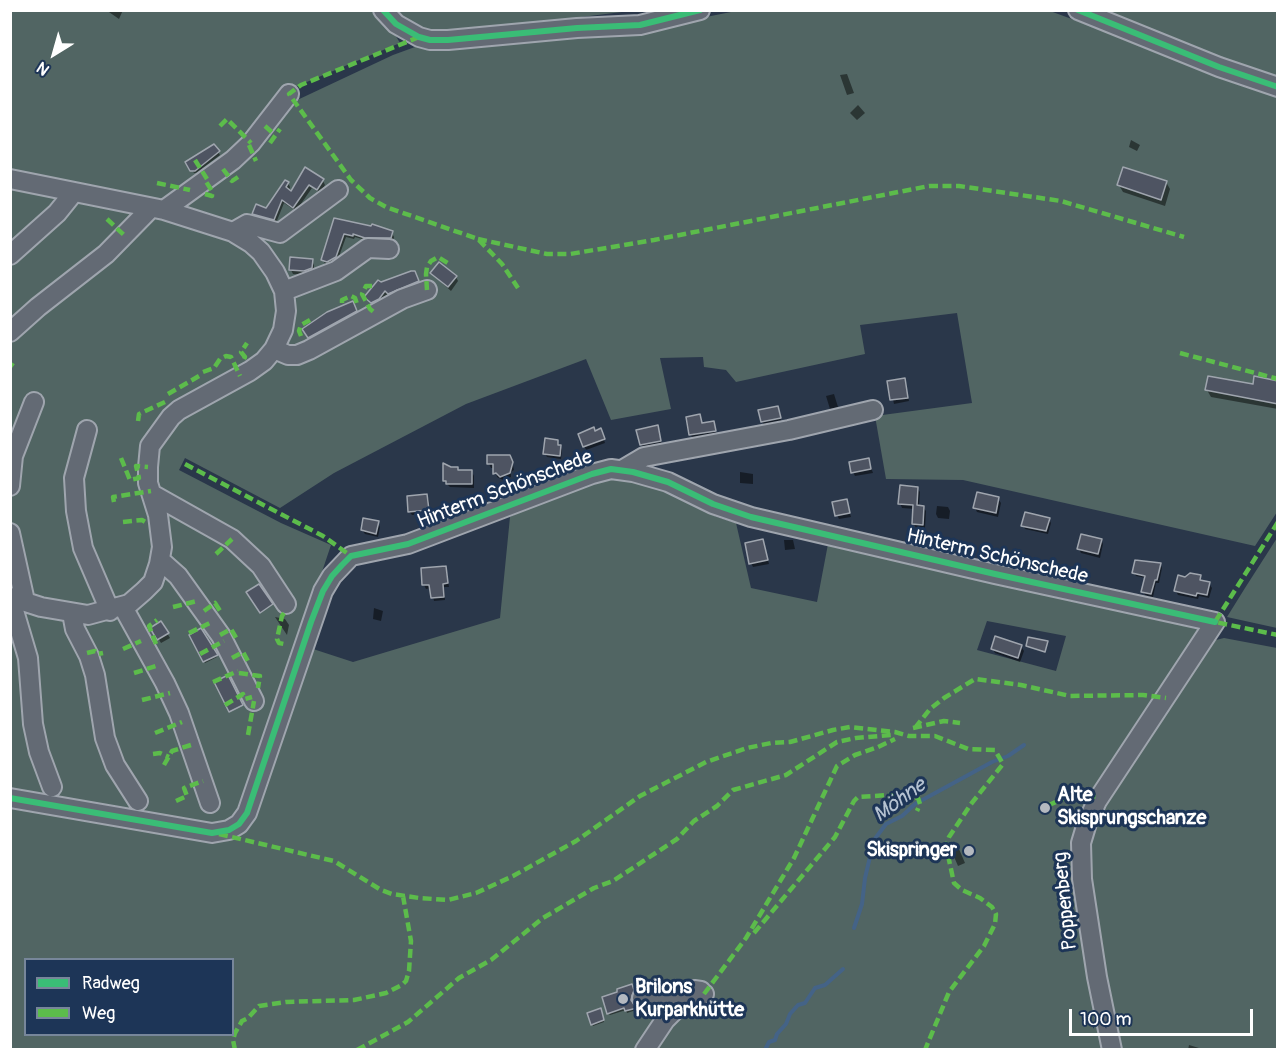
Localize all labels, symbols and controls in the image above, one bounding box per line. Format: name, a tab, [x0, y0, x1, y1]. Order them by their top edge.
north arrow	[24, 24, 84, 84]
text: N	[33, 57, 54, 80]
street label: Hinterm Schönschede	[414, 446, 596, 534]
street label: Hinterm Schönschede	[904, 524, 1090, 590]
water label: Möhne	[869, 774, 931, 828]
place label: Alte Skisprungschanze	[1057, 784, 1206, 831]
marker: Alte Skisprungschanze	[1038, 801, 1052, 815]
place label: Skispringer	[866, 839, 957, 863]
marker: Skispringer	[962, 844, 976, 858]
street label: Poppenberg	[1049, 851, 1083, 951]
legend	[24, 958, 234, 1036]
text: Radweg	[82, 972, 140, 995]
place label: Brilons Kurparkhütte	[635, 976, 744, 1023]
marker: Brilons Kurparkhütte	[616, 992, 630, 1006]
scale bar	[1072, 997, 1256, 1035]
text: Weg	[82, 1002, 115, 1025]
text: 100 m	[1080, 1008, 1132, 1031]

